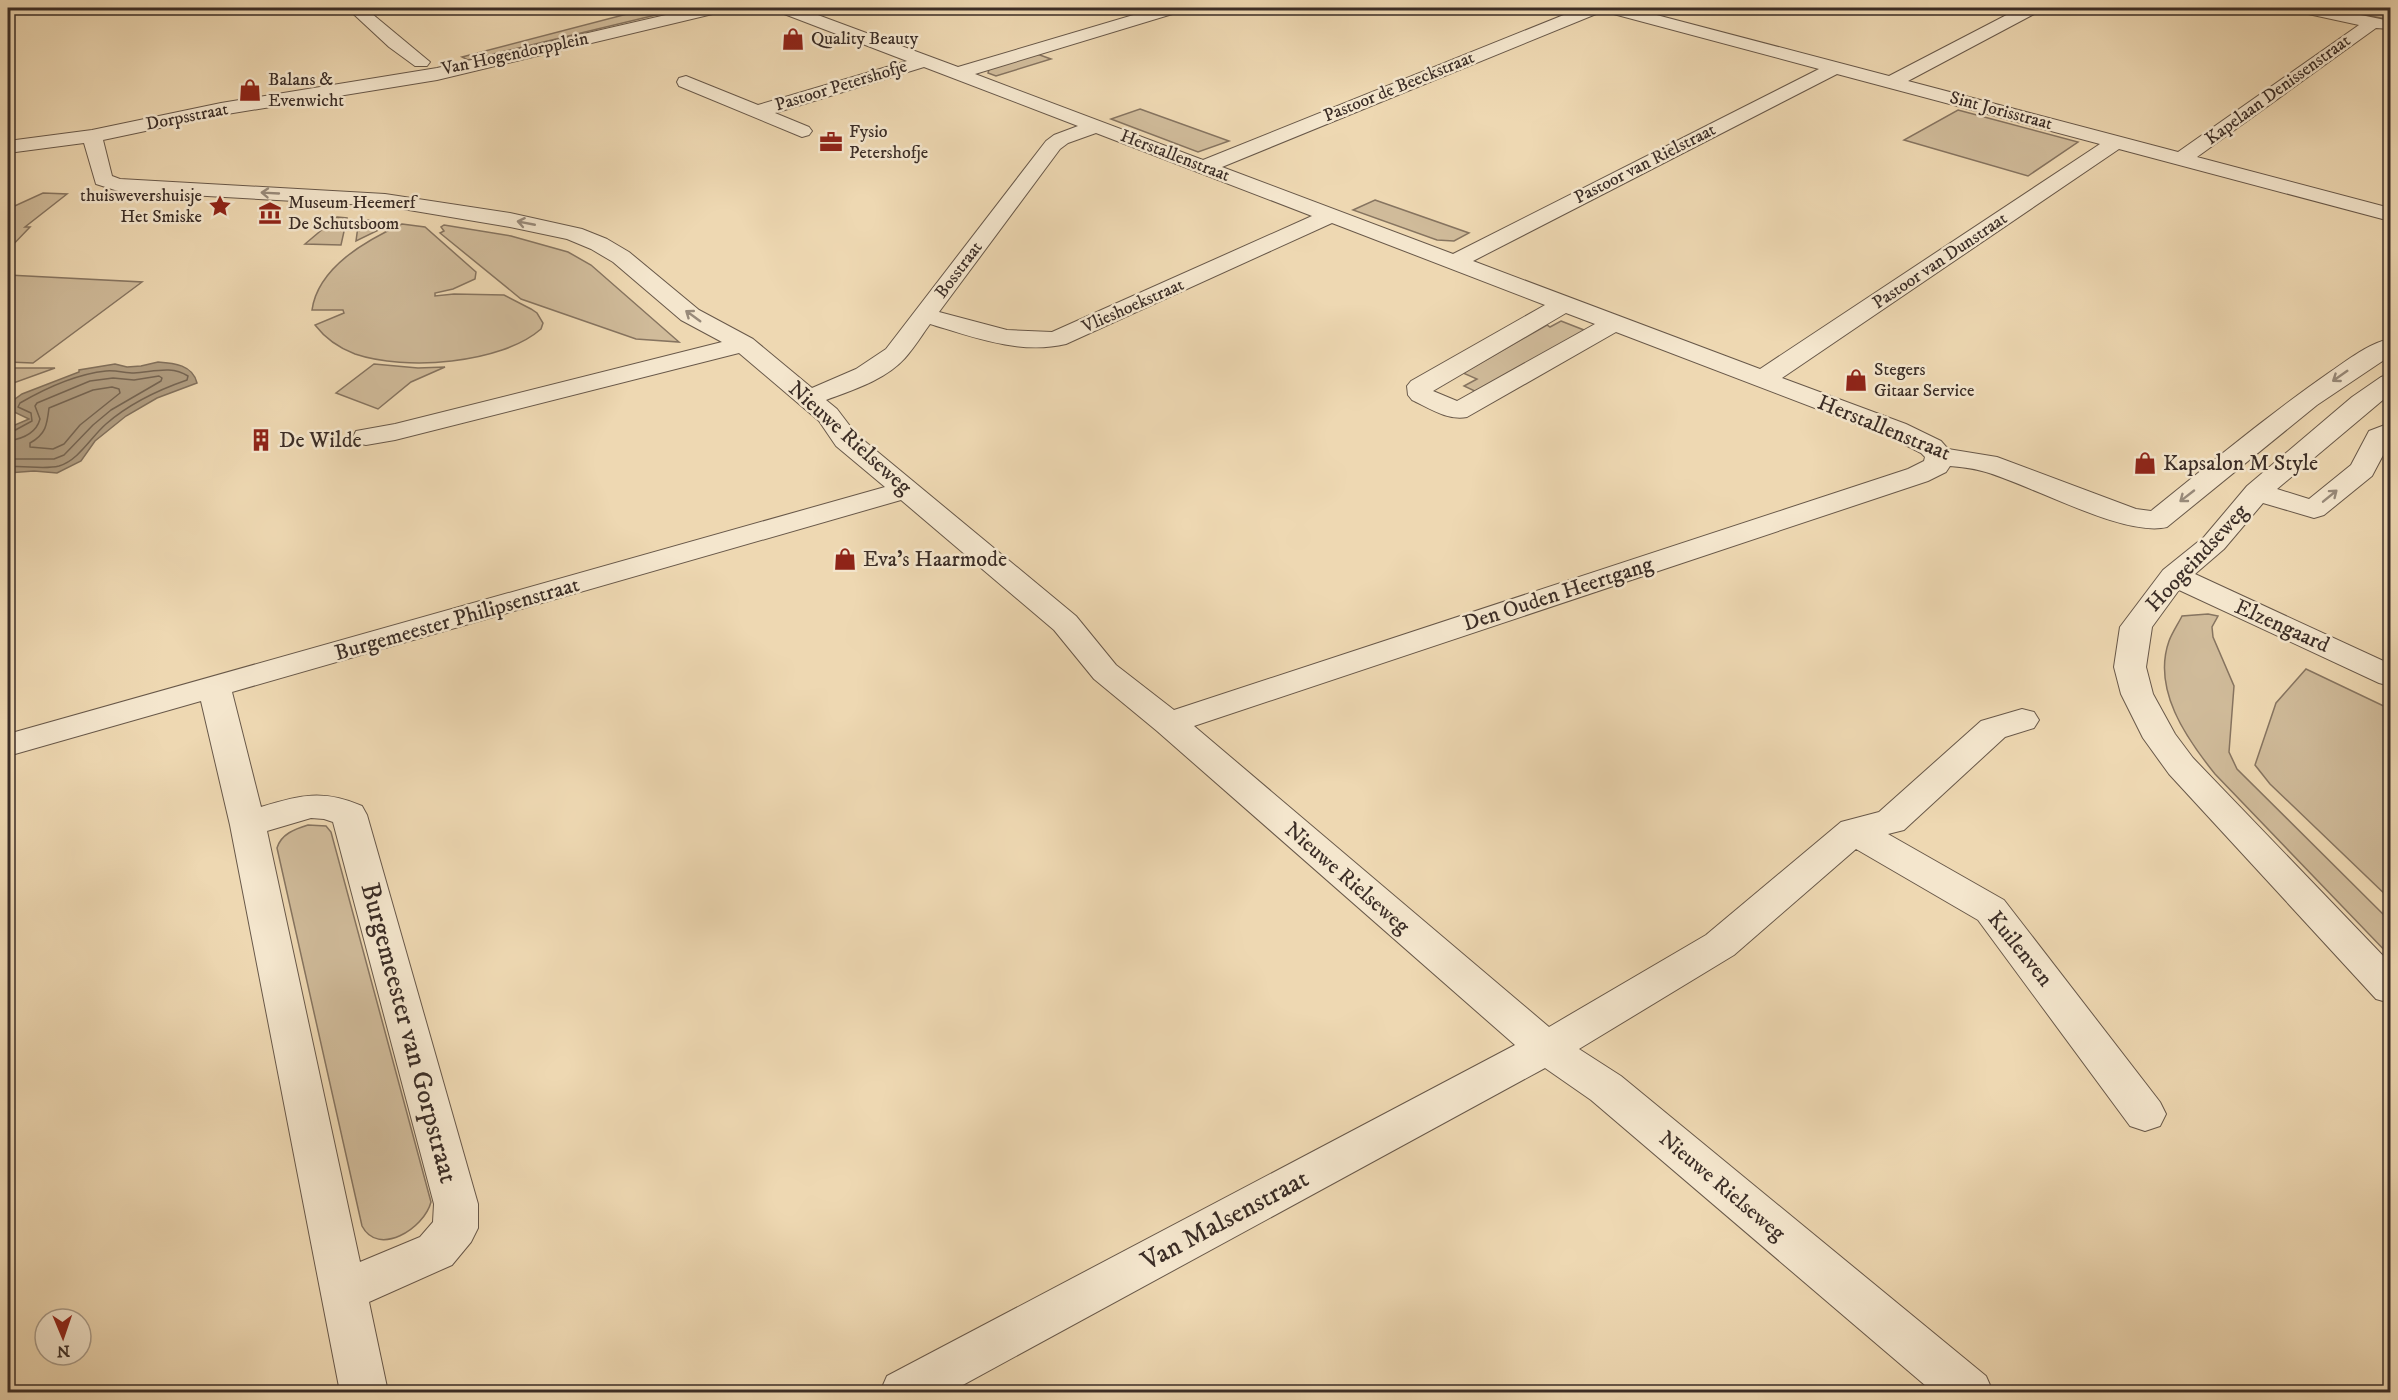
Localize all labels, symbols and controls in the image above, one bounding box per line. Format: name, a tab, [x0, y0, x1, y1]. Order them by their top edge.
shop icon: Quality Beauty	[780, 26, 806, 52]
street label: Van Hogendorpplein	[439, 28, 591, 81]
place label: Quality Beauty	[811, 28, 919, 50]
street label: Kapelaan Denissenstraat	[2201, 30, 2355, 150]
street label: Pastoor de Beeckstraat	[1320, 47, 1478, 127]
street label: Pastoor Petershofje	[772, 55, 910, 117]
place label: Balans & Evenwicht	[268, 69, 344, 112]
shop icon: Balans & Evenwicht	[237, 77, 263, 103]
street label: Sint Jorisstraat	[1947, 87, 2055, 135]
street label: Dorpsstraat	[144, 98, 230, 136]
street label: Pastoor van Rielstraat	[1571, 119, 1720, 209]
place label: Fysio Petershofje	[849, 121, 928, 164]
street label: Herstallenstraat	[1117, 125, 1233, 187]
office icon: Fysio Petershofje	[818, 129, 844, 155]
place label: thuiswevershuisje Het Smiske	[80, 185, 202, 228]
one-way arrow	[260, 187, 280, 198]
place label: Museum Heemerf De Schutsboom	[288, 192, 419, 235]
place icon: thuiswevershuisje Het Smiske	[207, 193, 233, 219]
museum icon: Museum Heemerf De Schutsboom	[257, 200, 283, 226]
street label: Pastoor van Dunstraat	[1868, 208, 2012, 314]
one-way arrow	[516, 217, 536, 228]
street label: Bosstraat	[930, 237, 988, 303]
street label: Vlieshoekstraat	[1078, 274, 1188, 339]
one-way arrow	[685, 310, 701, 323]
place label: Stegers Gitaar Service	[1874, 359, 1974, 402]
shop icon: Stegers Gitaar Service	[1843, 367, 1869, 393]
one-way arrow	[2333, 370, 2349, 382]
street label: Nieuwe Rielseweg	[783, 375, 918, 501]
street label: Herstallenstraat	[1813, 389, 1955, 467]
building icon: De Wilde	[248, 427, 274, 453]
place label: De Wilde	[279, 427, 362, 454]
shop icon: Kapsalon M Style	[2132, 450, 2158, 476]
place label: Kapsalon M Style	[2163, 450, 2318, 477]
one-way arrow	[2179, 490, 2195, 503]
one-way arrow	[2322, 490, 2338, 503]
street label: Hoogeindseweg	[2140, 498, 2254, 618]
shop icon: Eva's Haarmode	[832, 546, 858, 572]
place label: Eva's Haarmode	[863, 546, 1007, 573]
street label: Den Ouden Heertgang	[1460, 550, 1657, 637]
street label: Burgemeester Philipsenstraat	[332, 571, 582, 667]
street label: Elzengaard	[2230, 593, 2334, 659]
street label: Nieuwe Rielseweg	[1279, 816, 1415, 940]
street label: Burgemeester van Gorpstraat	[352, 879, 466, 1187]
street label: Kuilenven	[1982, 906, 2059, 992]
street label: Nieuwe Rielseweg	[1653, 1125, 1791, 1247]
street label: Van Malsenstraat	[1135, 1161, 1315, 1279]
north arrow	[33, 1307, 93, 1367]
text: N	[57, 1341, 70, 1361]

